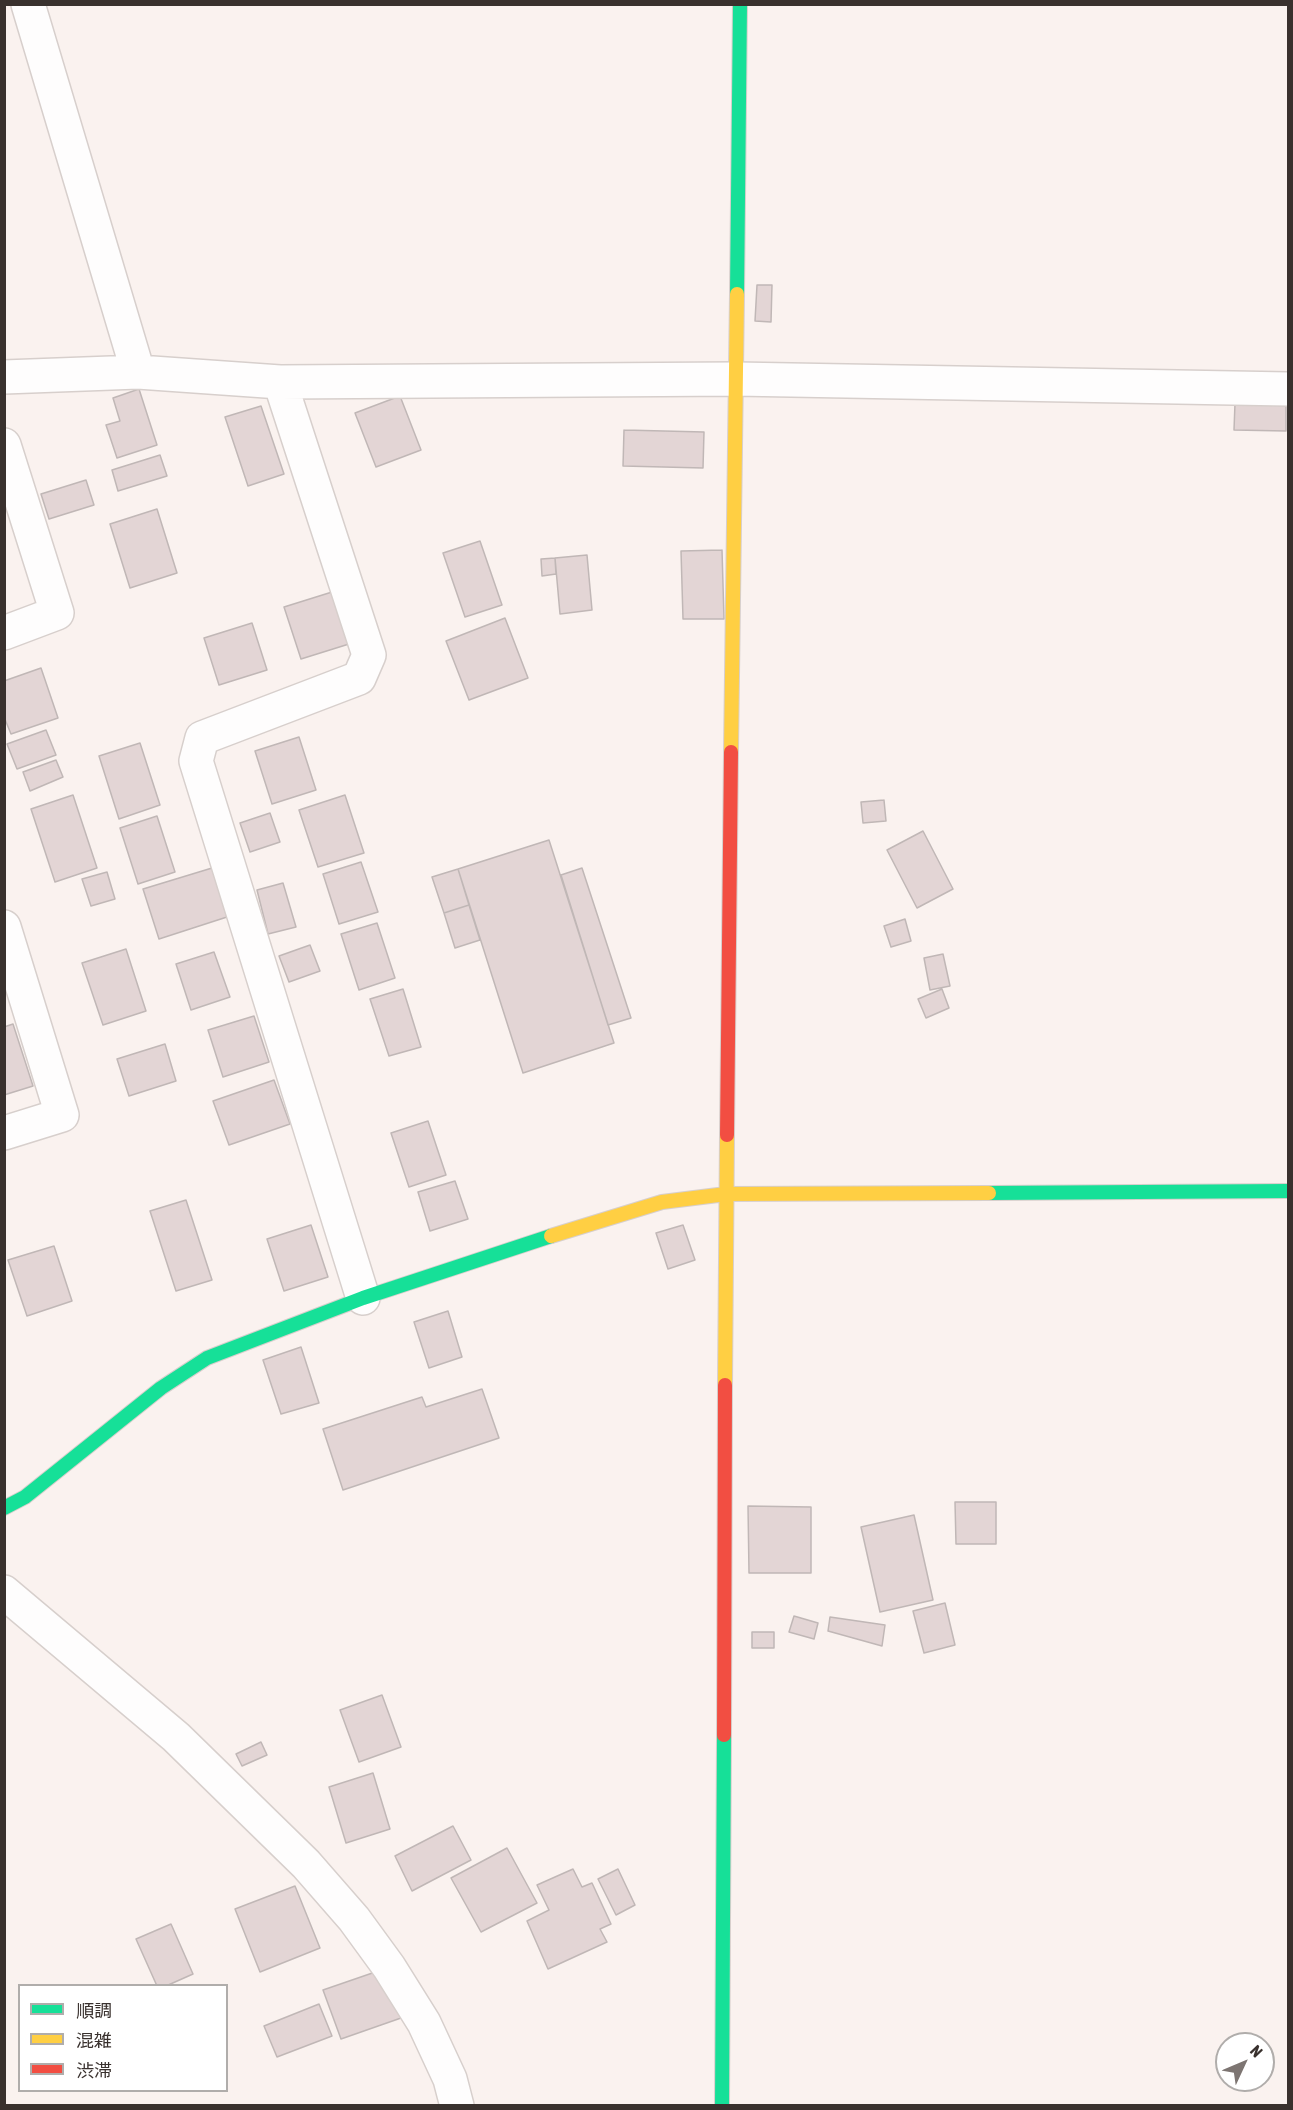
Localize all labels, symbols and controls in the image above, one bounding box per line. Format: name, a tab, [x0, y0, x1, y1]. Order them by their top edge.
legend	[18, 1984, 228, 2092]
text: 順調	[76, 2000, 112, 2021]
text: 混雑	[76, 2030, 112, 2051]
north arrow	[1215, 2032, 1275, 2092]
text: N	[1247, 2041, 1266, 2061]
text: 渋滞	[76, 2060, 112, 2081]

